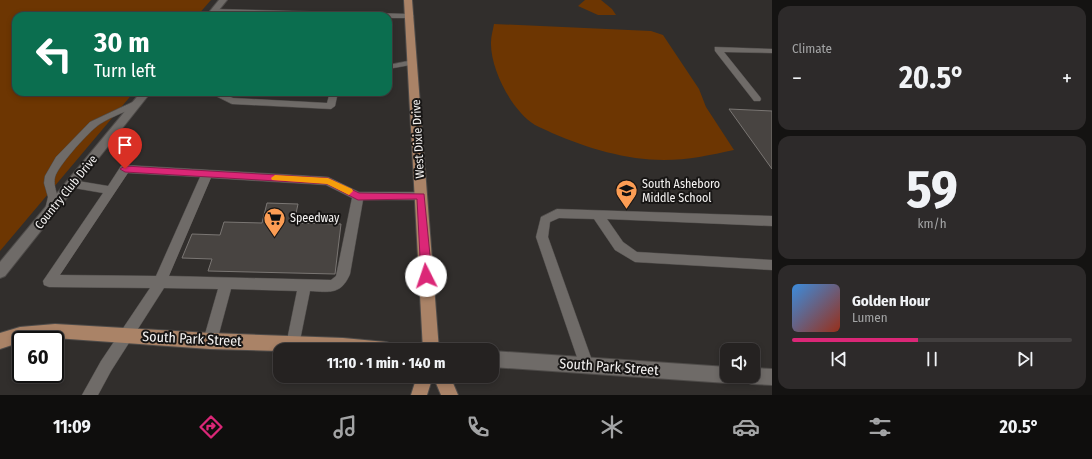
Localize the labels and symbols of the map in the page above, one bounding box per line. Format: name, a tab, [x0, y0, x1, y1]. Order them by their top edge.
street label: West Dixie Drive	[409, 99, 427, 179]
pin	[108, 128, 142, 169]
street label: Country Club Drive	[32, 152, 100, 232]
place label: South Asheboro Middle School	[642, 177, 720, 205]
school or university icon: South Asheboro Middle School	[613, 178, 639, 211]
supermarket icon: Speedway	[262, 205, 288, 238]
place label: Speedway	[290, 211, 340, 225]
position arrow	[405, 255, 447, 297]
street label: South Park Street	[142, 328, 243, 350]
speed limit sign: 60	[12, 331, 64, 383]
street label: South Park Street	[559, 355, 660, 379]

